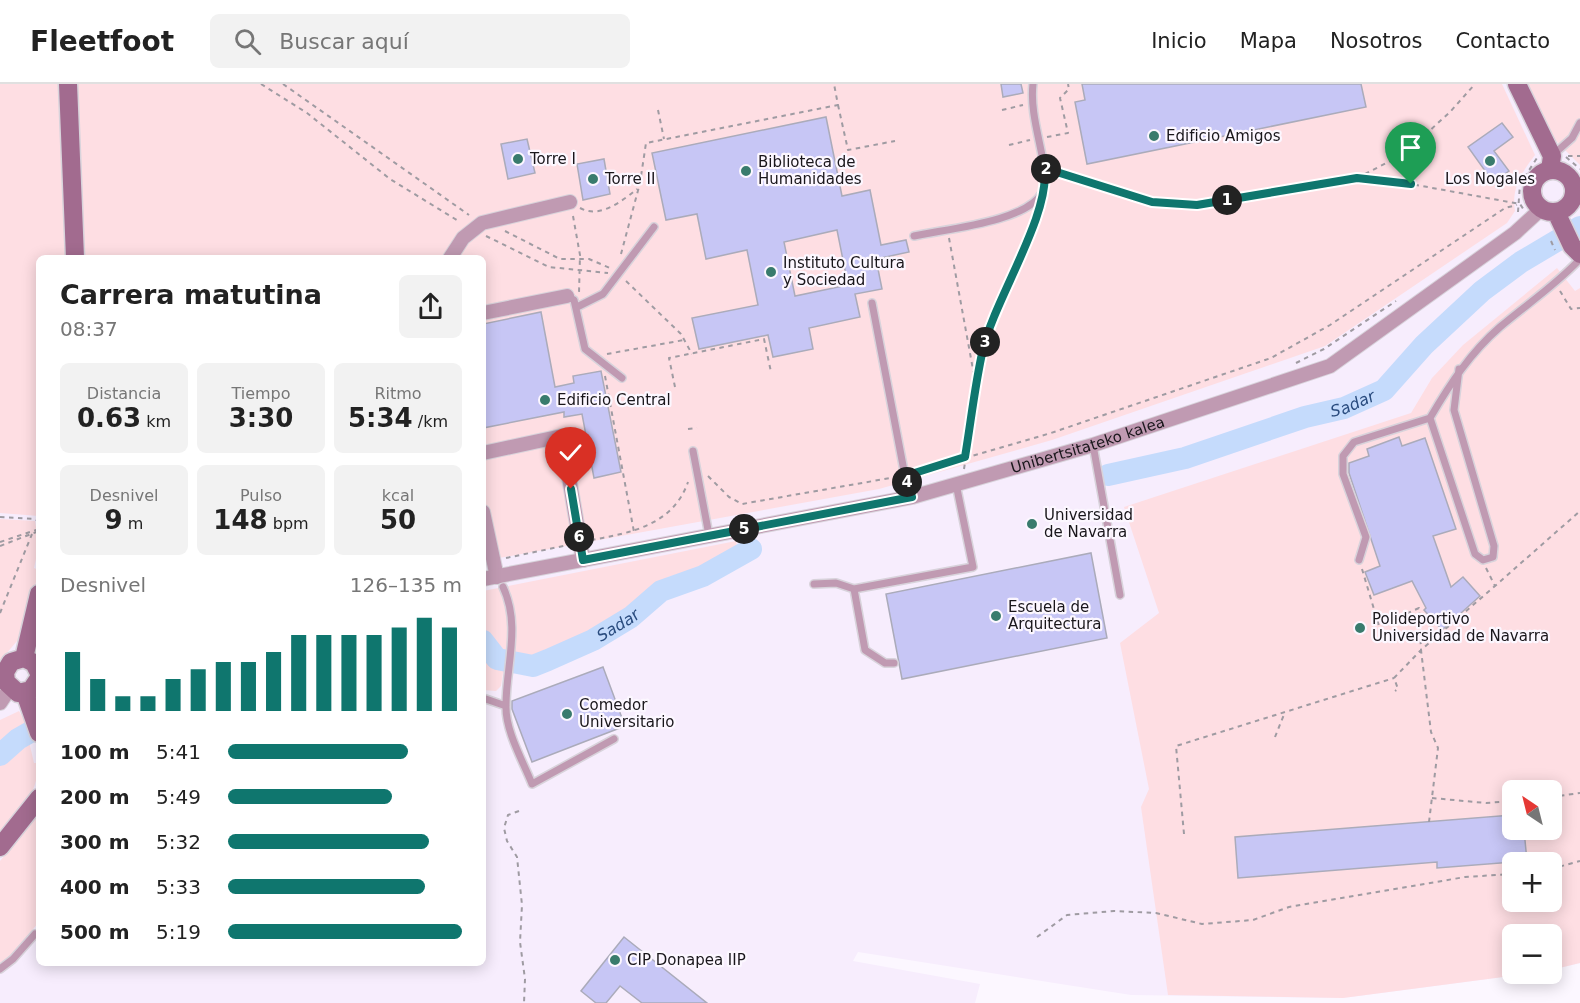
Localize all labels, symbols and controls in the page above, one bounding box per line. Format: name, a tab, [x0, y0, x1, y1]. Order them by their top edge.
search box	[210, 14, 630, 68]
text: Fleetfoot	[30, 25, 174, 58]
icon: search	[231, 25, 264, 58]
text: Buscar aquí	[279, 29, 409, 54]
text: Inicio	[1151, 29, 1207, 53]
text: Mapa	[1240, 29, 1297, 53]
text: Nosotros	[1330, 29, 1422, 53]
text: Contacto	[1455, 29, 1550, 53]
pin	[1385, 122, 1436, 184]
place label: Edificio Amigos	[1166, 127, 1281, 145]
marker: Edificio Amigos	[1147, 129, 1161, 143]
icon: arrive	[1394, 131, 1427, 164]
place label: Torre I	[529, 150, 576, 168]
marker: Torre I	[511, 152, 525, 166]
place label: Biblioteca de Humanidades	[758, 153, 862, 188]
pin: 2	[1031, 154, 1061, 184]
marker: Los Nogales	[1483, 154, 1497, 168]
text: 2	[1040, 159, 1052, 178]
marker: Biblioteca de Humanidades	[739, 164, 753, 178]
place label: Torre II	[604, 170, 655, 188]
place label: Los Nogales	[1445, 170, 1535, 188]
marker: Torre II	[586, 172, 600, 186]
pin: 1	[1212, 185, 1242, 215]
text: 1	[1221, 190, 1233, 209]
place label: Instituto Cultura y Sociedad	[783, 254, 905, 289]
marker: Instituto Cultura y Sociedad	[764, 265, 778, 279]
button: share	[399, 275, 462, 338]
text: Carrera matutina	[60, 279, 322, 310]
text: 08:37	[60, 317, 118, 341]
pin: 3	[970, 327, 1000, 357]
text: 3	[979, 332, 991, 351]
text: Distancia	[87, 384, 161, 403]
text: Tiempo	[231, 384, 291, 403]
text: Ritmo	[374, 384, 422, 403]
water label: Sadar	[1328, 385, 1379, 420]
place label: Edificio Central	[557, 391, 671, 409]
marker: Edificio Central	[538, 393, 552, 407]
text: 0.63	[77, 403, 141, 433]
text: 3:30	[229, 403, 293, 433]
text: 5:34	[348, 403, 413, 433]
text: km	[141, 412, 171, 431]
text: /km	[413, 412, 448, 431]
street label: Unibertsitateko kalea	[1009, 413, 1167, 477]
pin	[545, 427, 596, 489]
icon: check	[554, 436, 587, 469]
pin: 4	[892, 467, 922, 497]
text: 4	[901, 472, 913, 491]
text: Desnivel	[90, 486, 158, 505]
text: Pulso	[240, 486, 282, 505]
text: kcal	[382, 486, 414, 505]
text: 9	[105, 505, 123, 535]
text: 148	[213, 505, 268, 535]
text: 50	[380, 505, 416, 535]
place label: Universidad de Navarra	[1044, 506, 1133, 541]
text: m	[123, 514, 143, 533]
text: bpm	[268, 514, 309, 533]
pin: 5	[729, 514, 759, 544]
marker: Universidad de Navarra	[1025, 517, 1039, 531]
text: 5	[738, 519, 750, 538]
pin: 6	[564, 522, 594, 552]
text: 6	[573, 527, 585, 546]
text: Desnivel	[60, 573, 146, 597]
text: 126–135 m	[350, 573, 462, 597]
place label: Escuela de Arquitectura	[1008, 598, 1101, 633]
water label: Sadar	[593, 604, 644, 645]
marker: Escuela de Arquitectura	[989, 609, 1003, 623]
place label: Polideportivo Universidad de Navarra	[1372, 610, 1549, 645]
marker: Polideportivo Universidad de Navarra	[1353, 621, 1367, 635]
place label: Comedor Universitario	[579, 696, 675, 731]
marker: Comedor Universitario	[560, 707, 574, 721]
text: 100 m	[60, 740, 130, 764]
text: 5:41	[156, 740, 201, 764]
north arrow	[1502, 780, 1562, 840]
map controls	[1502, 780, 1562, 984]
text: 200 m	[60, 785, 130, 809]
text: 5:49	[156, 785, 201, 809]
text: 300 m	[60, 830, 130, 854]
text: 5:32	[156, 830, 201, 854]
button: +	[1502, 852, 1562, 912]
text: 400 m	[60, 875, 130, 899]
text: 5:33	[156, 875, 201, 899]
text: 500 m	[60, 920, 130, 944]
text: 5:19	[156, 920, 201, 944]
button: −	[1502, 924, 1562, 984]
place label: CIP Donapea IIP	[627, 951, 746, 969]
marker: CIP Donapea IIP	[608, 953, 622, 967]

